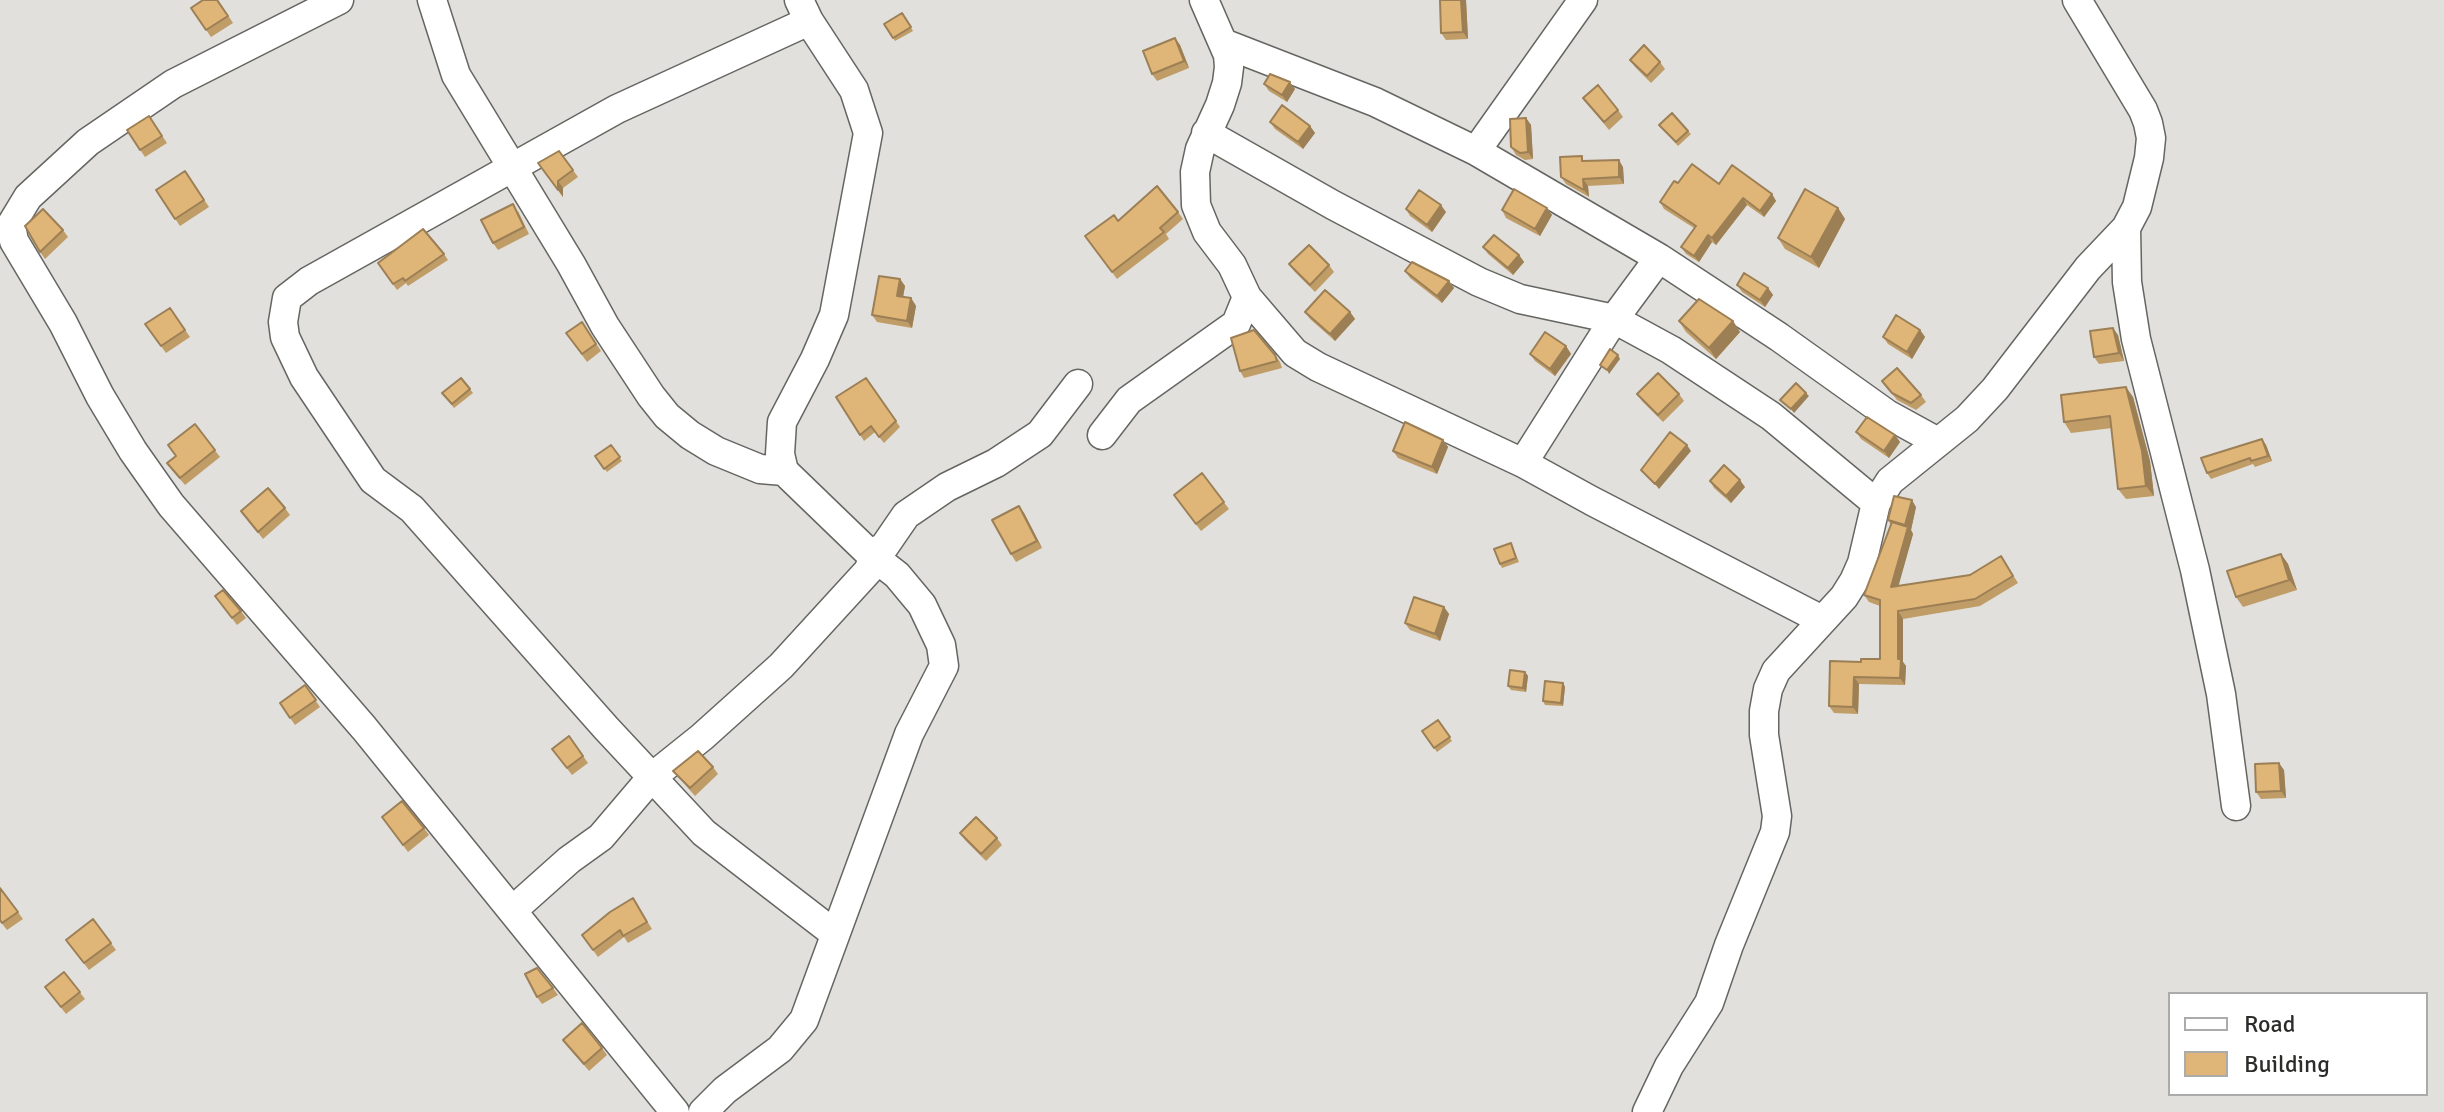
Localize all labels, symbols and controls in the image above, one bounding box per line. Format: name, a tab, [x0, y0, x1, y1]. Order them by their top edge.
legend	[2168, 992, 2428, 1096]
text: Road	[2244, 1009, 2295, 1039]
text: Building	[2244, 1049, 2330, 1079]

